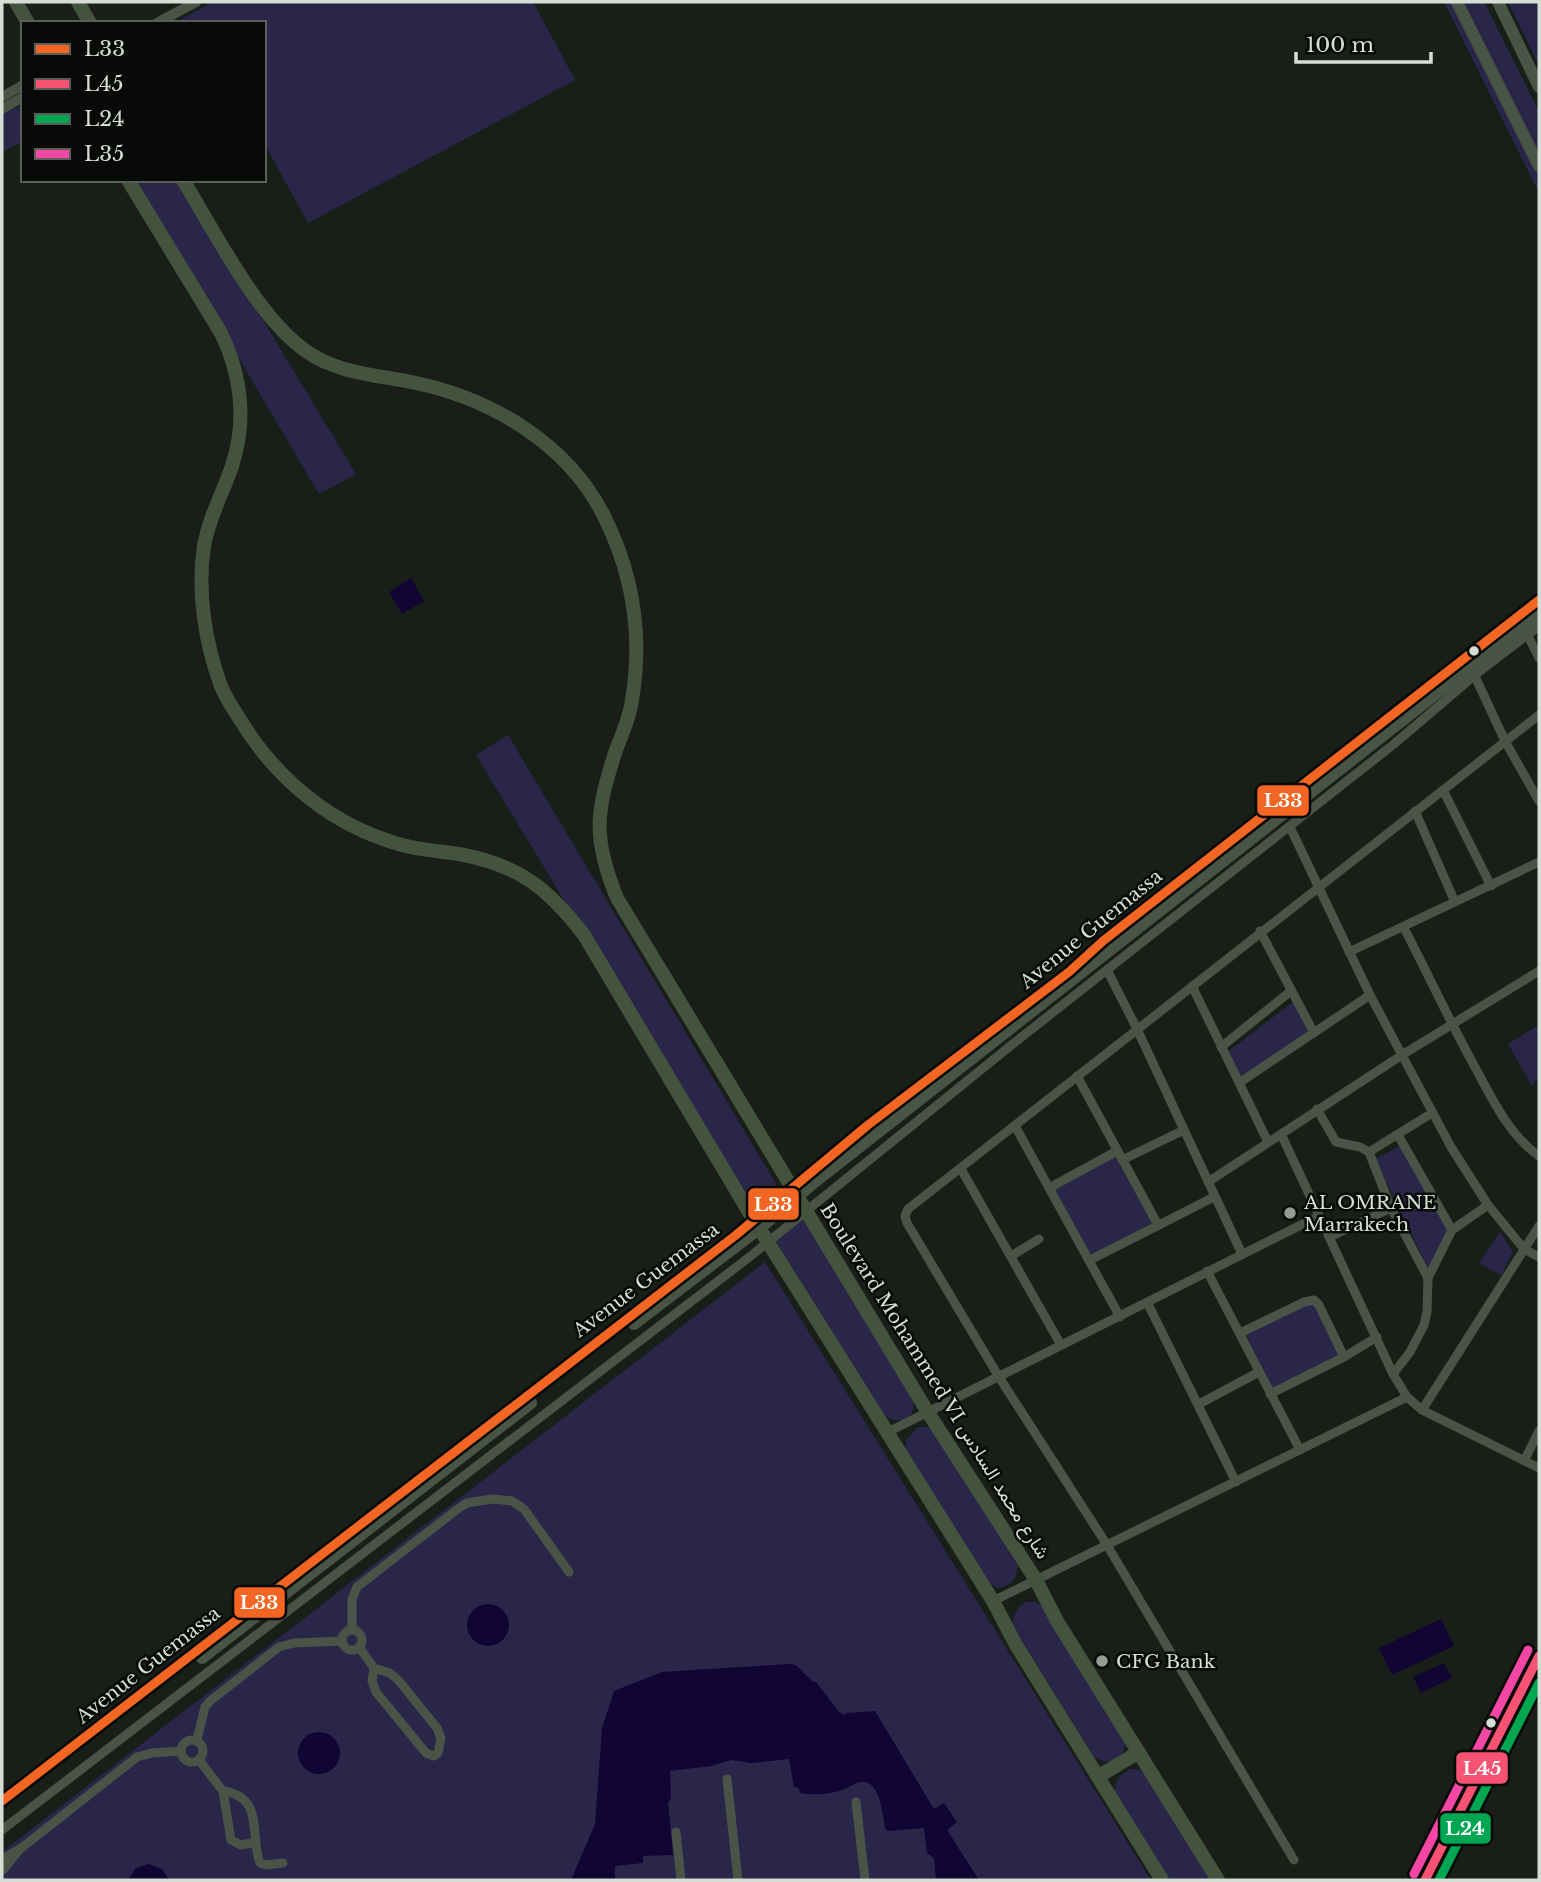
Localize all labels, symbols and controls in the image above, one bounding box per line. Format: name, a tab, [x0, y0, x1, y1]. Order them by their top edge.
legend	[21, 21, 266, 182]
scale bar	[1296, 21, 1431, 65]
text: 100 m	[1306, 32, 1374, 58]
text: L33	[84, 36, 125, 62]
text: L45	[84, 71, 123, 97]
text: L24	[84, 106, 125, 132]
text: L35	[84, 141, 124, 167]
unlabelled marker	[1467, 644, 1481, 658]
line badge: L33	[1256, 784, 1310, 817]
text: L33	[1264, 789, 1302, 812]
street label: Avenue Guemassa	[1014, 864, 1167, 994]
line badge: L33	[747, 1187, 800, 1221]
place label: AL OMRANE Marrakech	[1303, 1191, 1436, 1236]
text: L33	[754, 1193, 792, 1216]
street label: Boulevard Mohammed VI شارع محمد السادس	[814, 1199, 1055, 1564]
marker: AL OMRANE Marrakech	[1282, 1205, 1298, 1221]
street label: Avenue Guemassa	[568, 1217, 724, 1343]
line badge: L33	[233, 1586, 286, 1619]
text: L33	[240, 1591, 278, 1614]
street label: Avenue Guemassa	[71, 1601, 225, 1729]
place label: CFG Bank	[1116, 1650, 1216, 1673]
marker: CFG Bank	[1094, 1653, 1110, 1669]
unlabelled marker	[1484, 1716, 1498, 1730]
line badge: L45	[1455, 1751, 1509, 1785]
text: L45	[1463, 1757, 1501, 1780]
line badge: L24	[1439, 1812, 1492, 1845]
text: L24	[1445, 1817, 1485, 1840]

